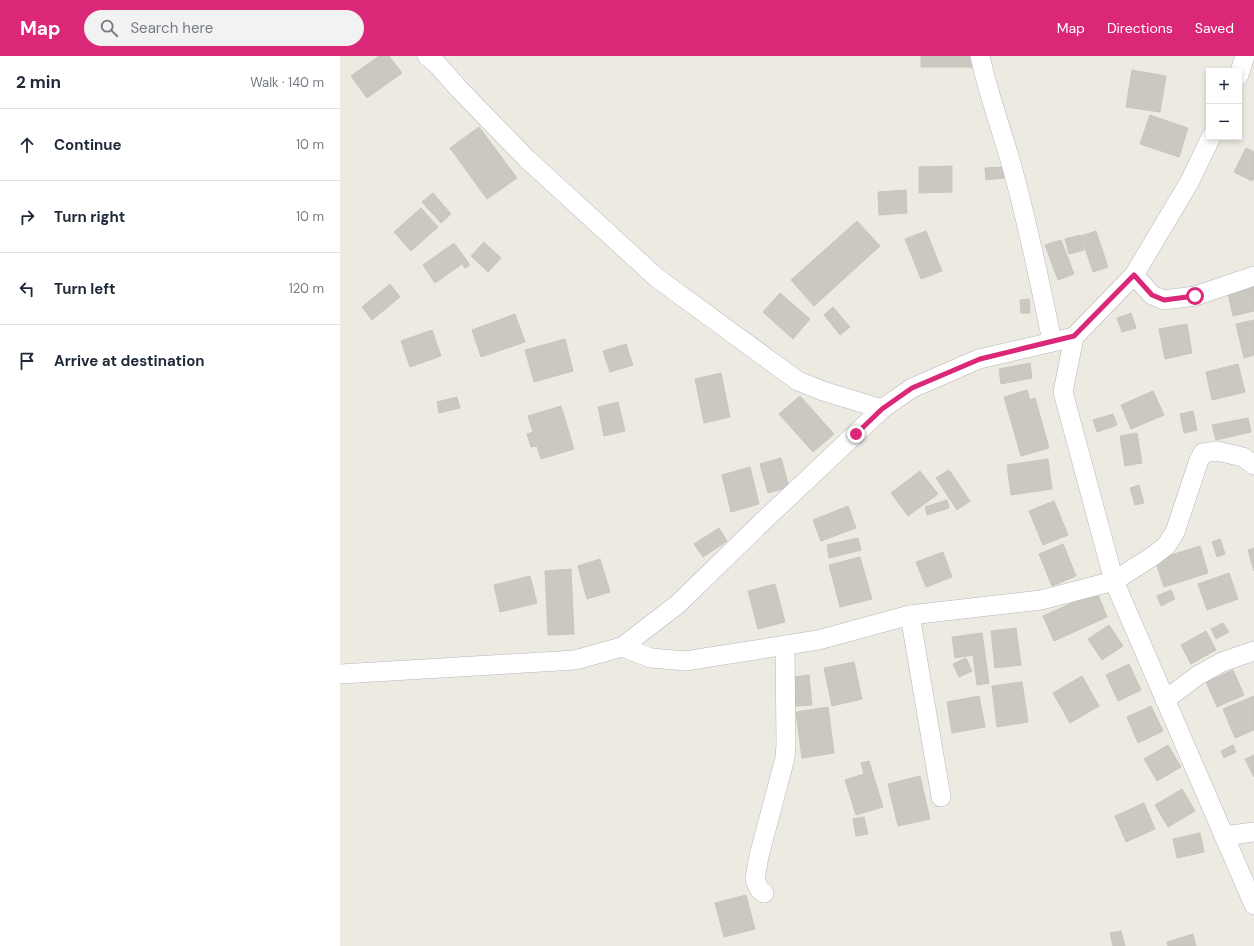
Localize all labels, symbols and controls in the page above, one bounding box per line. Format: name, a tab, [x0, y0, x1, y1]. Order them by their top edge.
search box	[84, 10, 364, 46]
text: Map	[20, 16, 60, 41]
icon: search	[98, 17, 120, 39]
text: Search here	[130, 18, 213, 38]
text: Map	[1057, 19, 1085, 37]
text: Directions	[1107, 19, 1173, 37]
text: Saved	[1195, 19, 1234, 37]
map controls	[1206, 68, 1242, 140]
button: +	[1206, 68, 1242, 104]
text: 2 min	[16, 71, 61, 93]
text: Walk · 140 m	[250, 74, 324, 91]
button: −	[1206, 104, 1242, 140]
icon: ahead	[16, 134, 38, 156]
text: Continue	[54, 135, 122, 155]
text: 10 m	[296, 136, 324, 153]
icon: right	[16, 206, 38, 228]
text: Turn right	[54, 207, 125, 227]
text: 10 m	[296, 208, 324, 225]
icon: left	[16, 278, 38, 300]
text: Turn left	[54, 279, 115, 299]
text: 120 m	[289, 280, 324, 297]
route start	[1186, 287, 1204, 305]
icon: arrive	[16, 350, 38, 372]
text: Arrive at destination	[54, 351, 205, 371]
route end	[847, 425, 865, 443]

